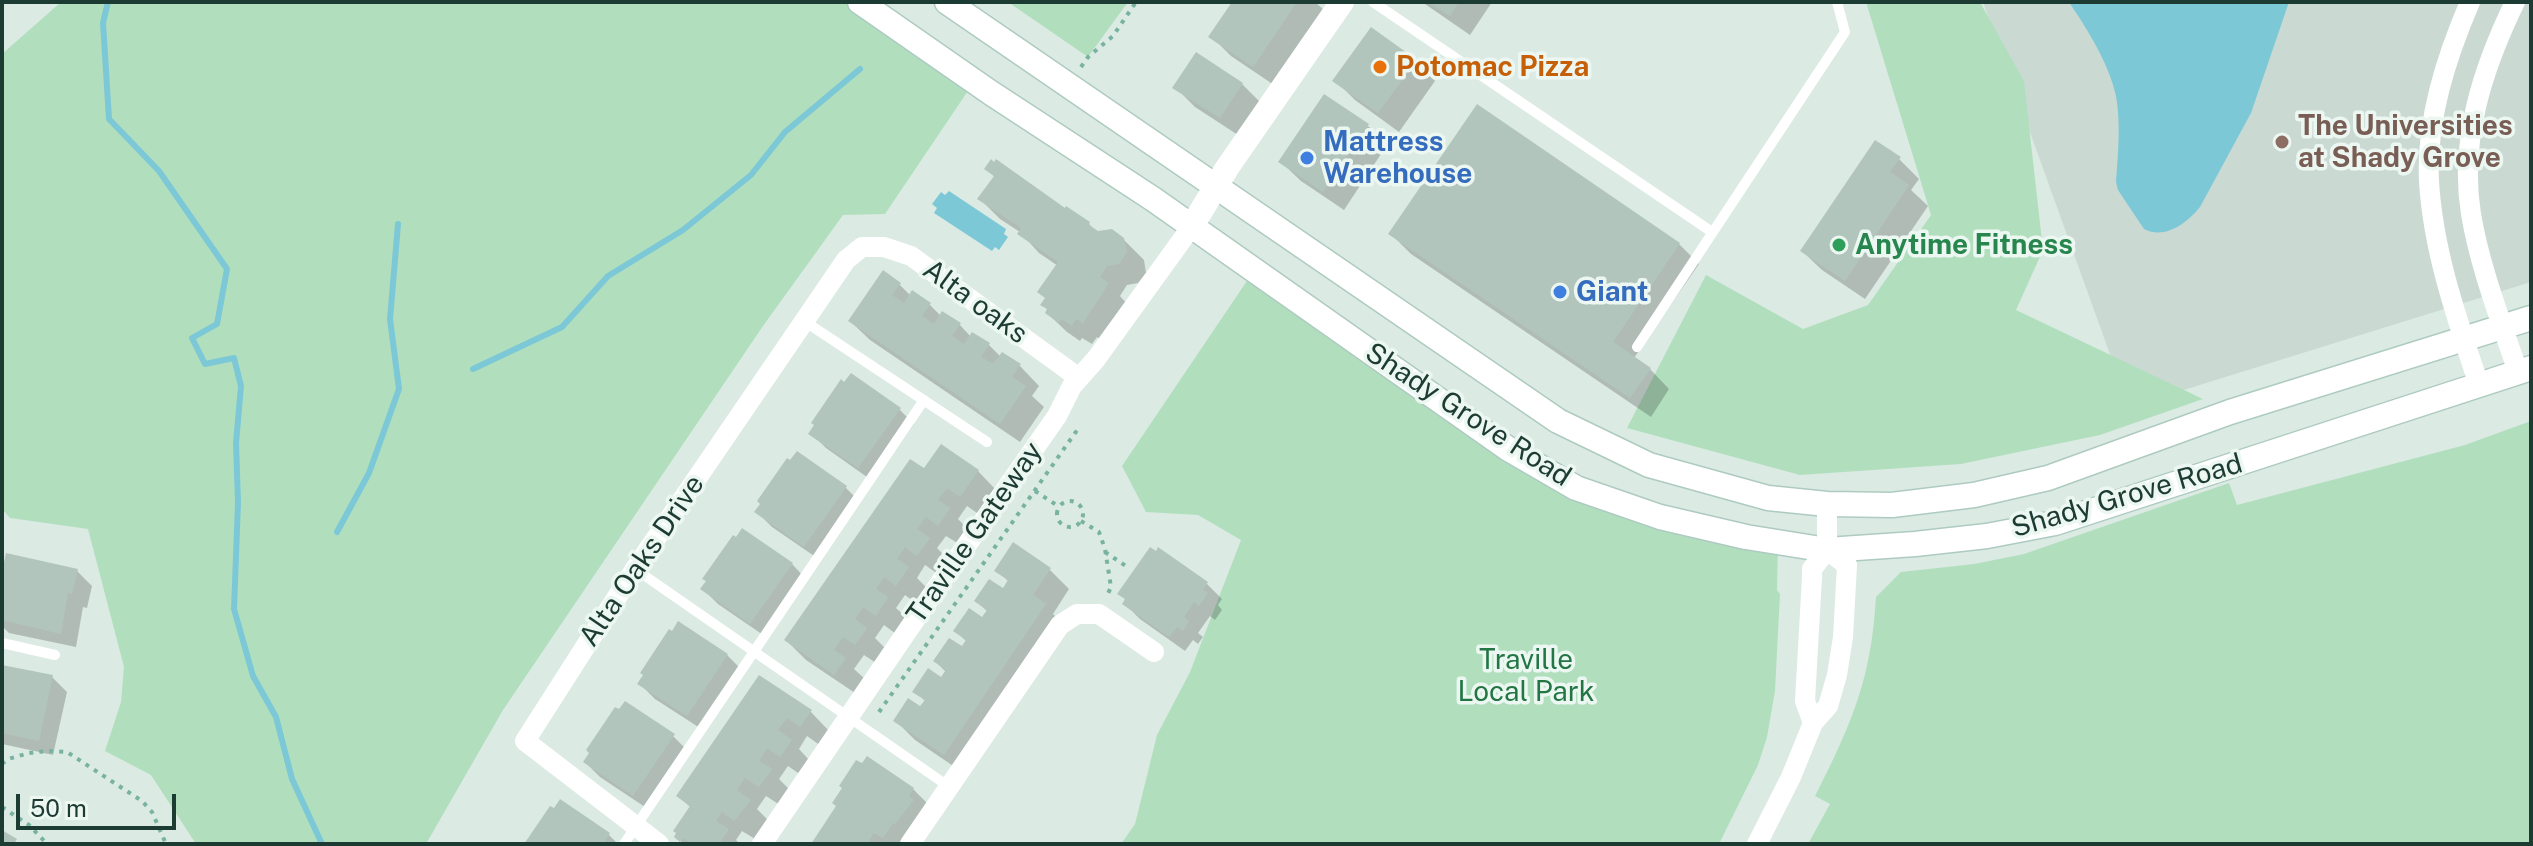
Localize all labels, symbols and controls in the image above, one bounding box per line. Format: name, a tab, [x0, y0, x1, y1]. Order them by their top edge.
place label: Potomac Pizza	[1396, 50, 1589, 84]
marker: Potomac Pizza	[1371, 58, 1389, 76]
place label: The Universities at Shady Grove	[2298, 109, 2513, 175]
place label: Mattress Warehouse	[1323, 125, 1472, 191]
marker: The Universities at Shady Grove	[2273, 133, 2291, 151]
marker: Mattress Warehouse	[1298, 149, 1316, 167]
place label: Anytime Fitness	[1855, 228, 2073, 262]
marker: Anytime Fitness	[1830, 236, 1848, 254]
street label: Alta oaks	[916, 253, 1034, 351]
place label: Giant	[1576, 275, 1648, 309]
marker: Giant	[1551, 283, 1569, 301]
street label: Shady Grove Road	[1359, 336, 1577, 494]
street label: Traville Gateway	[900, 436, 1050, 630]
street label: Shady Grove Road	[2008, 447, 2246, 545]
street label: Alta Oaks Drive	[572, 469, 712, 653]
park label: Traville Local Park	[1458, 643, 1594, 709]
scale bar	[20, 778, 180, 828]
text: 50 m	[30, 794, 87, 822]

